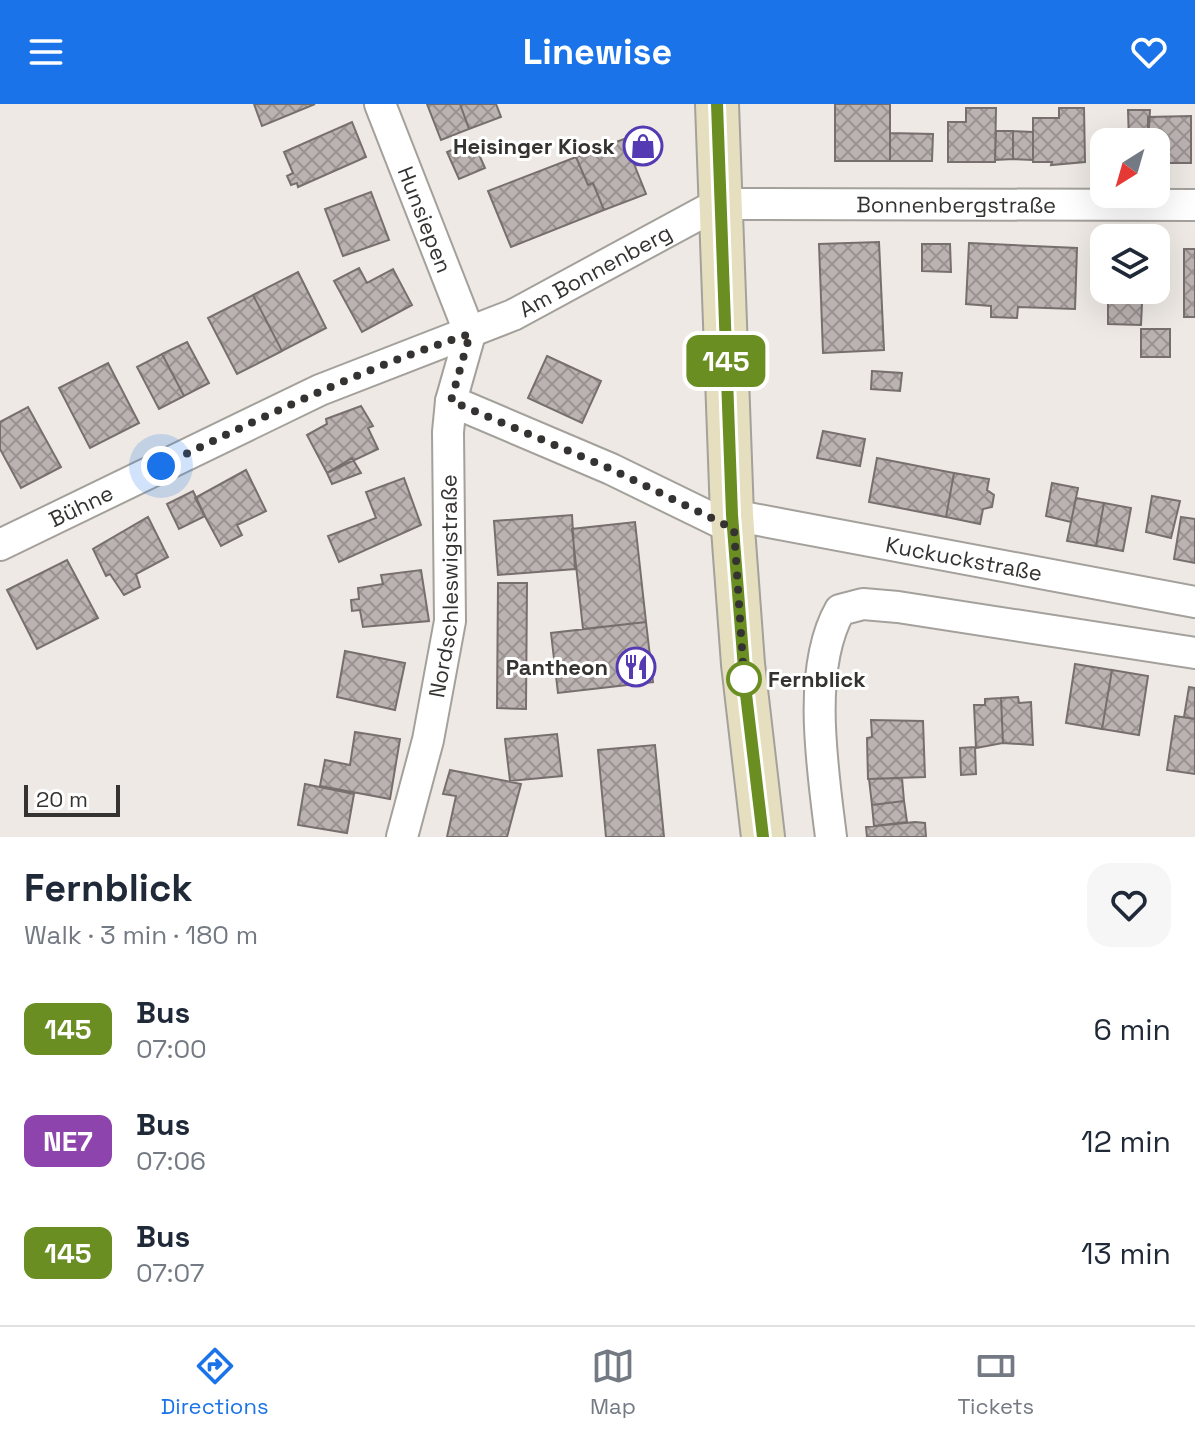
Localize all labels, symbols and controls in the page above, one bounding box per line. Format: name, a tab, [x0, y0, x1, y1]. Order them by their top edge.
text: Linewise	[523, 29, 672, 75]
icon: menu	[24, 30, 68, 74]
icon: heart	[1127, 30, 1171, 74]
shop icon: Heisinger Kiosk	[622, 125, 664, 167]
north arrow	[1090, 128, 1170, 208]
map controls	[1090, 128, 1170, 304]
place label: Heisinger Kiosk	[453, 132, 616, 160]
street label: Hunsiepen	[392, 162, 459, 277]
street label: Bonnenbergstraße	[856, 190, 1056, 219]
street label: Am Bonnenberg	[514, 218, 676, 323]
button: layers	[1090, 224, 1170, 304]
line badge: 145	[680, 335, 772, 387]
text: 145	[702, 343, 750, 379]
your location	[141, 446, 181, 486]
street label: Nordschleswigstraße	[422, 474, 464, 700]
street label: Bühne	[44, 478, 118, 533]
street label: Kuckuckstraße	[883, 530, 1045, 587]
restaurant icon: Pantheon	[615, 646, 657, 688]
place label: Pantheon	[506, 653, 608, 681]
marker: Fernblick	[727, 662, 761, 696]
place label: Fernblick	[768, 665, 866, 693]
scale bar	[24, 781, 120, 817]
text: 20 m	[36, 785, 88, 813]
button: heart	[1087, 863, 1171, 947]
text: Fernblick	[24, 864, 193, 912]
text: Walk · 3 min · 180 m	[24, 918, 258, 952]
text: Bus	[136, 993, 190, 1032]
text: 6 min	[1093, 1010, 1171, 1049]
text: 145	[44, 1011, 92, 1047]
text: 07:00	[136, 1032, 207, 1066]
text: Bus	[136, 1105, 190, 1144]
text: 12 min	[1081, 1122, 1171, 1161]
text: NE7	[43, 1123, 93, 1159]
text: 07:06	[136, 1144, 206, 1178]
text: Bus	[136, 1217, 190, 1256]
text: 13 min	[1081, 1234, 1171, 1273]
text: 145	[44, 1235, 92, 1271]
text: 07:07	[136, 1256, 204, 1290]
tab: Directions	[161, 1344, 269, 1420]
tab: Map	[590, 1344, 636, 1420]
tab: Tickets	[957, 1344, 1034, 1420]

